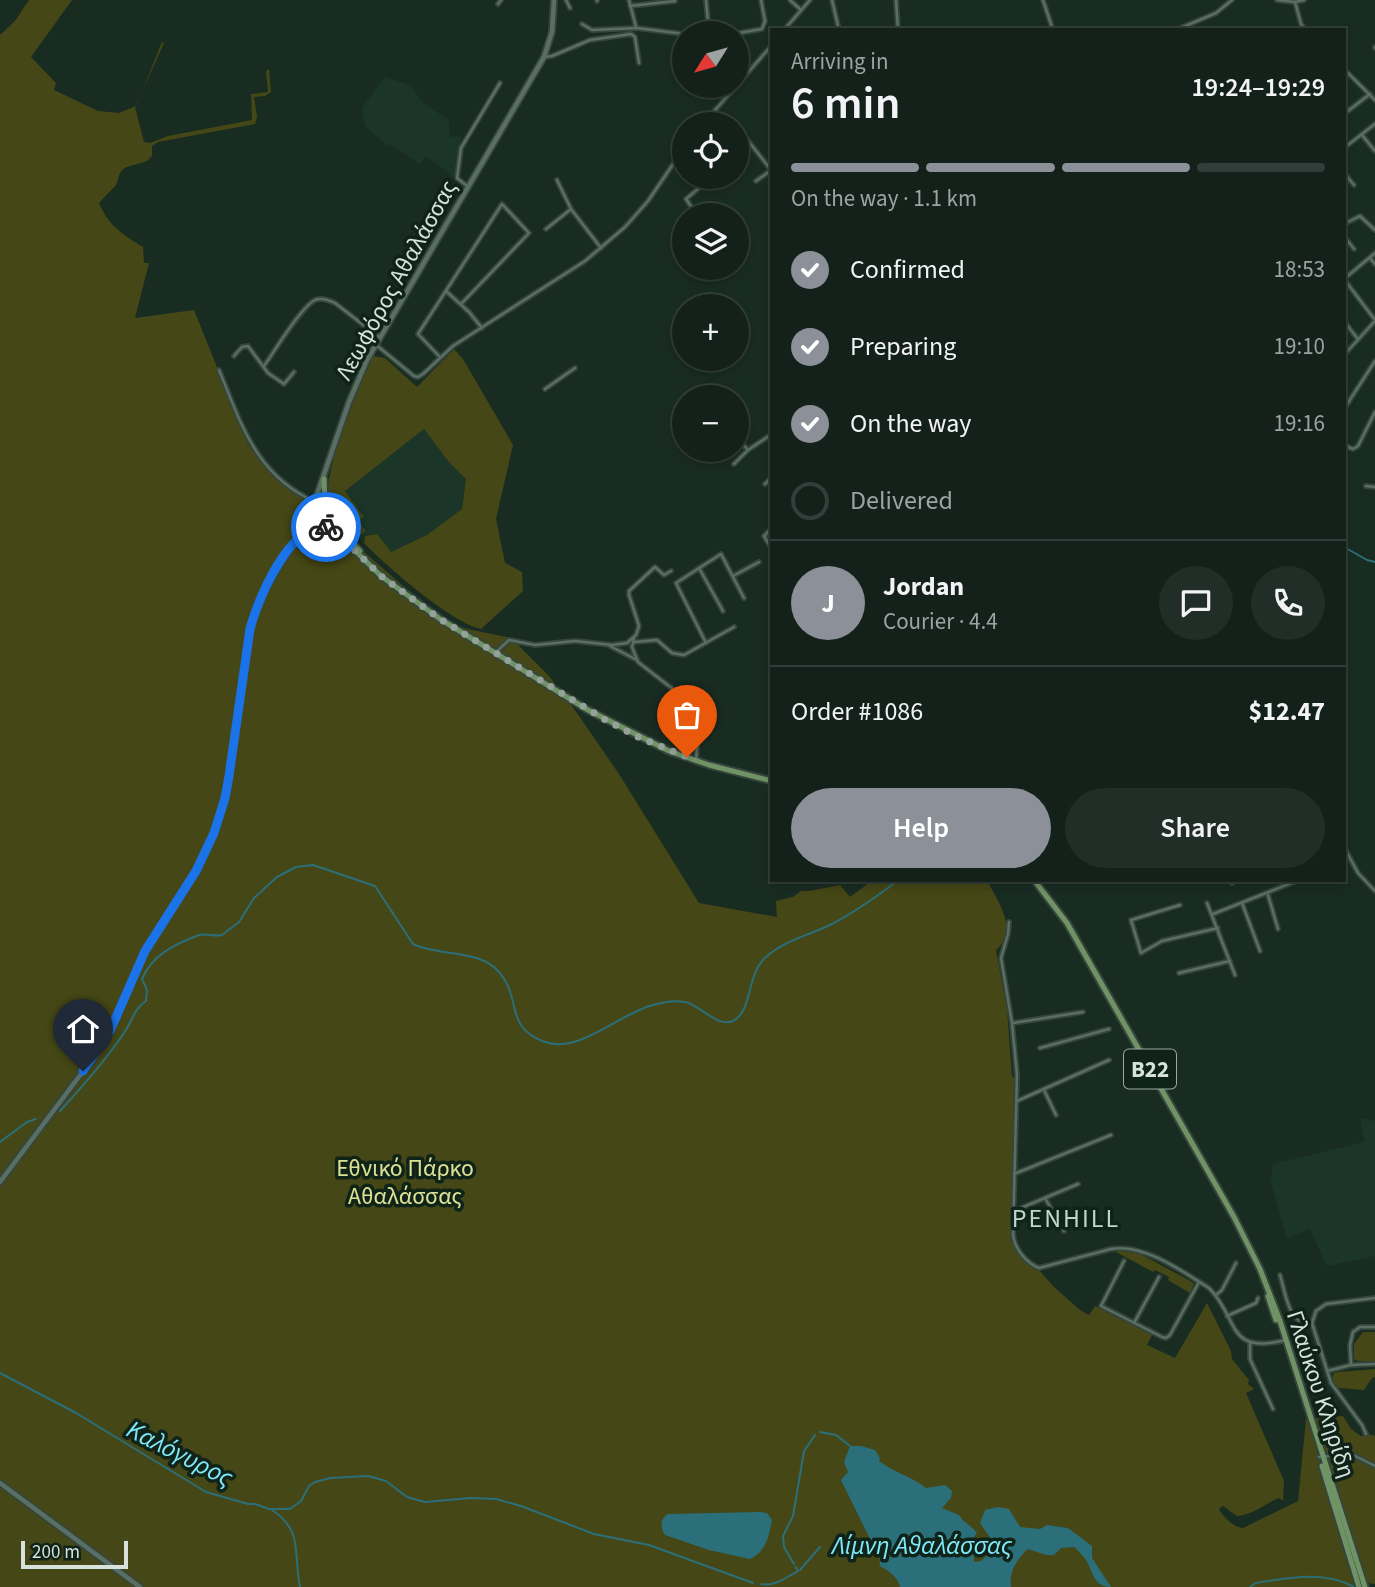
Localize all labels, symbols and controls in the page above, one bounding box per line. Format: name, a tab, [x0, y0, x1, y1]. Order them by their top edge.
north arrow	[672, 21, 749, 98]
map controls	[672, 21, 749, 462]
text: Arriving in	[791, 45, 889, 78]
text: 19:24–19:29	[1192, 69, 1325, 106]
text: 6 min	[791, 71, 900, 136]
button: locate	[672, 112, 749, 189]
street label: Λεωφόρος Αθαλάσσας	[327, 174, 466, 387]
text: On the way · 1.1 km	[791, 182, 977, 215]
button: layers	[672, 203, 749, 280]
icon: check	[791, 251, 829, 289]
text: Confirmed	[850, 251, 965, 288]
text: 18:53	[1274, 253, 1325, 286]
button: +	[672, 294, 749, 371]
icon: check	[791, 328, 829, 366]
text: Preparing	[850, 328, 956, 365]
text: 19:10	[1274, 330, 1325, 363]
button: −	[672, 385, 749, 462]
icon: check	[791, 405, 829, 443]
text: On the way	[850, 405, 971, 442]
text: 19:16	[1274, 407, 1325, 440]
text: Delivered	[850, 482, 953, 519]
courier	[291, 492, 361, 562]
icon: bike	[307, 508, 345, 546]
button: chat	[1159, 566, 1233, 640]
button: phone	[1251, 566, 1325, 640]
text: Jordan	[883, 568, 964, 605]
text: J	[821, 585, 835, 622]
text: Courier · 4.4	[883, 605, 998, 638]
pin	[657, 685, 717, 757]
text: Order #1086	[791, 693, 923, 730]
text: $12.47	[1249, 693, 1325, 730]
icon: bag	[668, 696, 706, 734]
button: Help	[791, 788, 1051, 868]
button: Share	[1065, 788, 1325, 868]
pin	[53, 999, 113, 1071]
icon: home	[64, 1010, 102, 1048]
road number: B22	[1124, 1050, 1176, 1088]
park label: Εθνικό Πάρκο Αθαλάσσας	[336, 1151, 474, 1214]
district label: PENHILL	[1012, 1200, 1120, 1237]
street label: Γλαύκου Κληρίδη	[1277, 1306, 1364, 1482]
water label: Καλόγυρος	[120, 1411, 240, 1496]
water label: Λίμνη Αθαλάσσας	[830, 1527, 1013, 1564]
scale bar	[21, 1538, 128, 1570]
text: 200 m	[32, 1539, 80, 1566]

